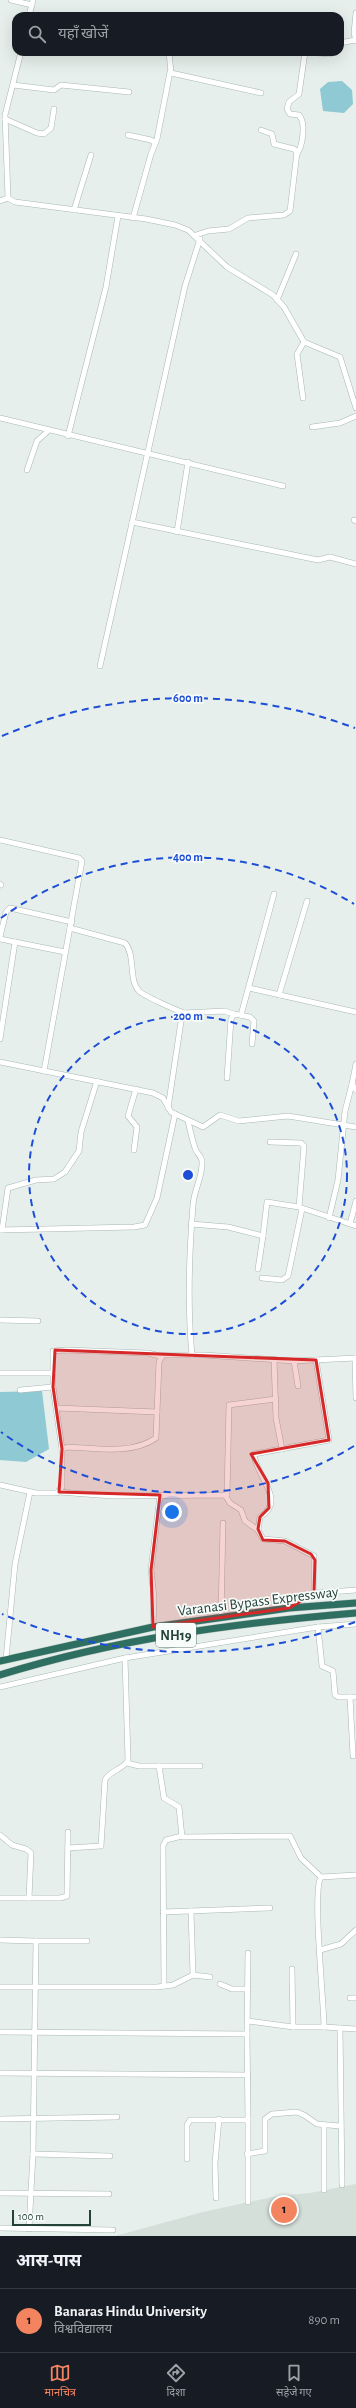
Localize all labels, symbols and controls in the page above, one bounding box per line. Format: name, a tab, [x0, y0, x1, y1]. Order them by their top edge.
search box	[12, 12, 344, 56]
icon: search	[26, 23, 48, 45]
text: यहाँ खोजें	[58, 26, 108, 41]
text: 600 m	[173, 692, 203, 704]
text: 400 m	[173, 851, 203, 863]
text: 200 m	[173, 1010, 203, 1022]
centre of rings	[181, 1168, 195, 1182]
your location	[162, 1502, 182, 1522]
street label: Varanasi Bypass Expressway	[177, 1584, 340, 1619]
road number: NH19	[156, 1623, 196, 1647]
pin: 1	[271, 2195, 297, 2225]
scale bar	[12, 2208, 91, 2227]
text: 100 m	[18, 2211, 44, 2222]
text: आस-पास	[16, 2252, 81, 2269]
text: Banaras Hindu University	[54, 2304, 207, 2319]
text: 1	[27, 2314, 31, 2327]
text: 890 m	[308, 2314, 340, 2327]
text: विश्वविद्यालय	[54, 2323, 112, 2336]
tab: मानचित्र	[45, 2362, 76, 2400]
tab: दिशा	[165, 2362, 187, 2400]
tab: सहेजे गए	[276, 2362, 311, 2400]

